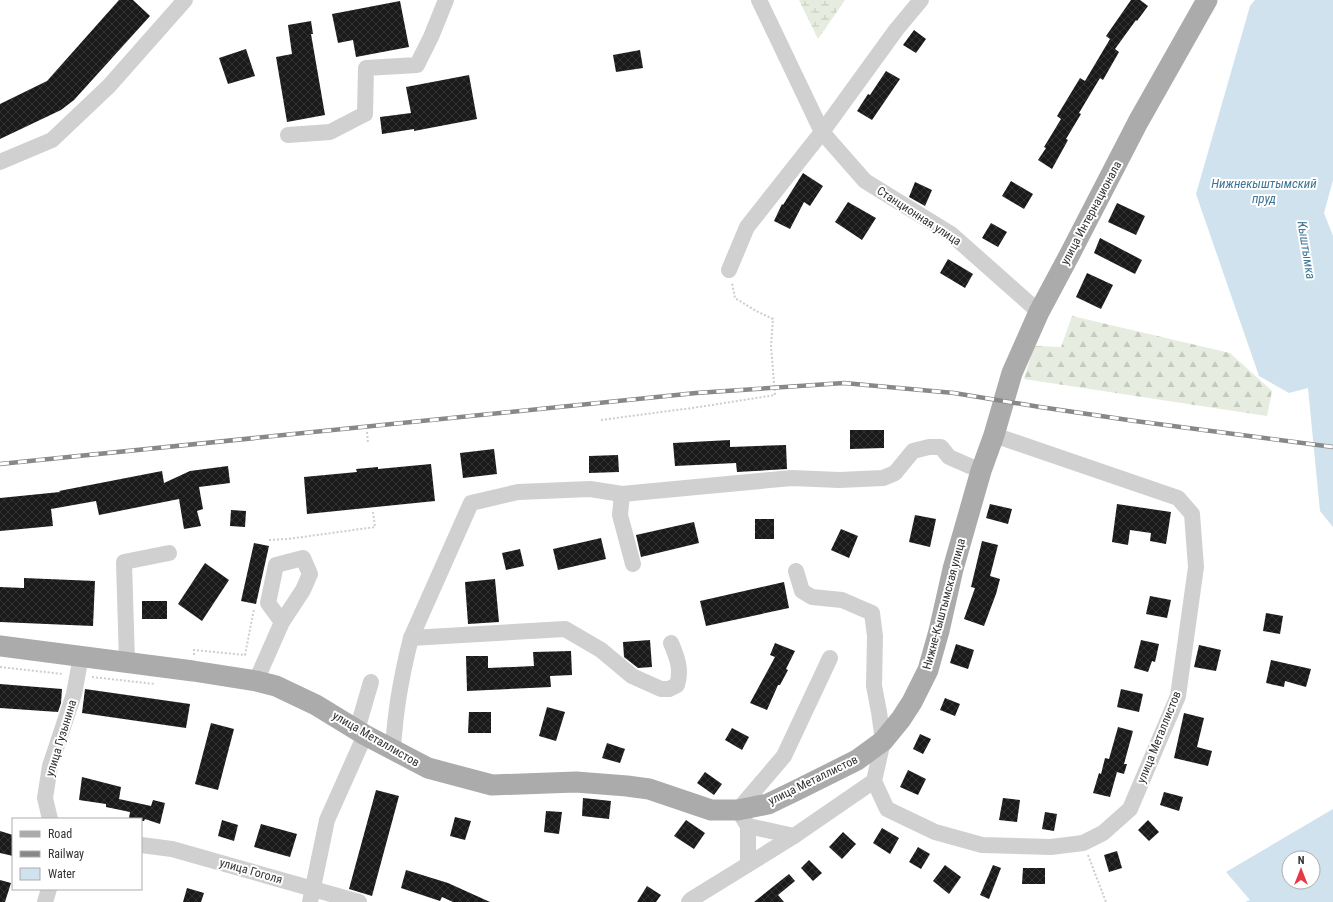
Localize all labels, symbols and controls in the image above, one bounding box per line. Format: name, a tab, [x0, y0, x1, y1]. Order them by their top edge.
street label: улица Интернационала	[1058, 158, 1124, 267]
water label: Нижнекыштымский пруд	[1211, 176, 1317, 206]
street label: Станционная улица	[874, 184, 964, 249]
water label: Кыштымка	[1294, 220, 1319, 280]
street label: Нижне-Кыштымская улица	[920, 537, 968, 671]
street label: улица Металлистов	[1134, 689, 1184, 785]
street label: улица Гузынина	[43, 698, 79, 778]
street label: улица Металлистов	[330, 708, 422, 770]
street label: улица Металлистов	[766, 752, 860, 808]
legend	[12, 818, 142, 890]
text: Road	[48, 827, 72, 841]
text: Railway	[48, 847, 84, 861]
north arrow	[1281, 850, 1321, 890]
text: N	[1298, 854, 1305, 867]
street label: улица Гоголя	[218, 855, 284, 887]
text: Water	[48, 867, 76, 881]

